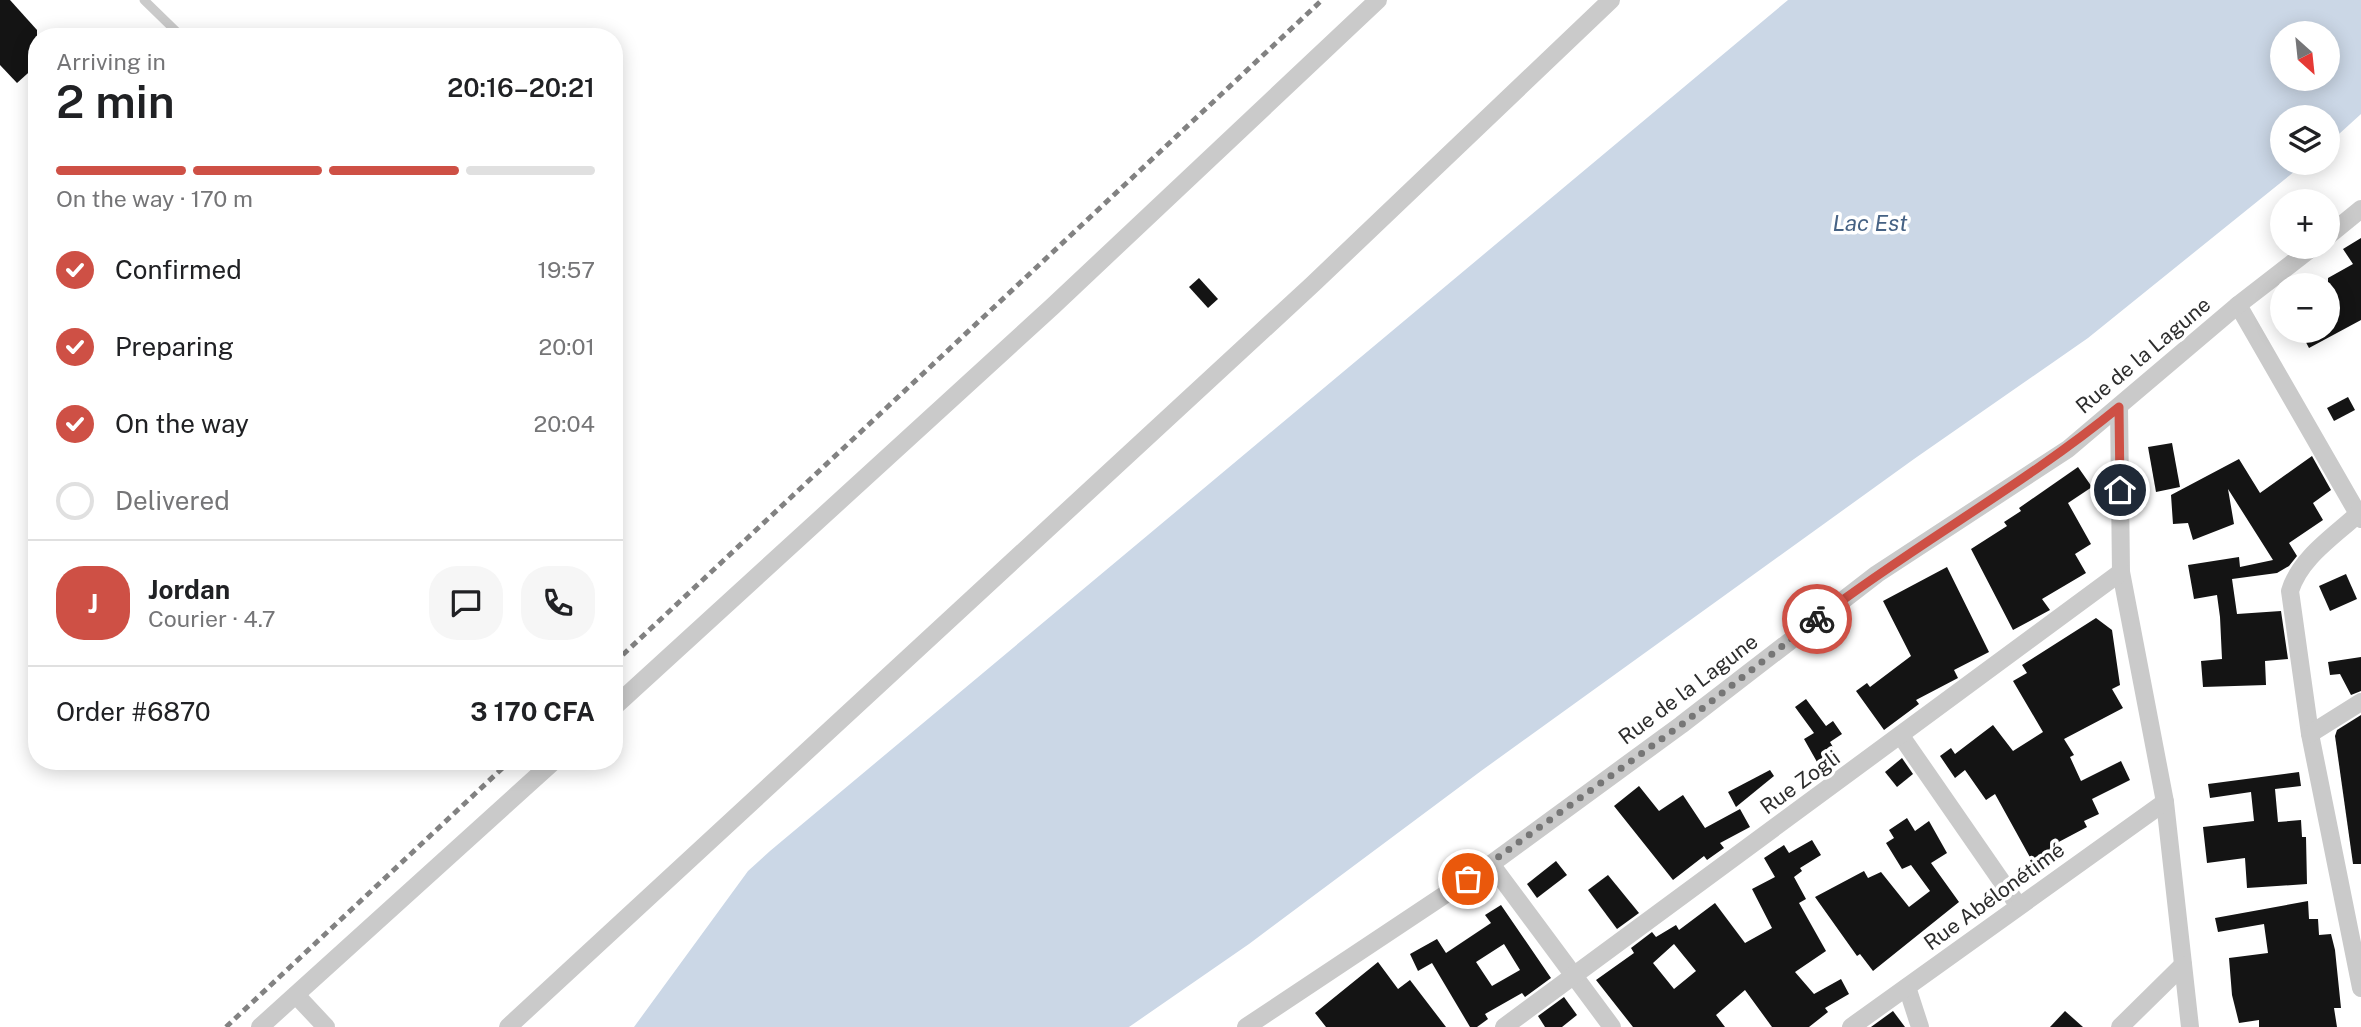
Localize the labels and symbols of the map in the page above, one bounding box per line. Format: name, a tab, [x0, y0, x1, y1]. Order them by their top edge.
north arrow	[2270, 21, 2340, 91]
water label: Lac Est	[1832, 209, 1908, 236]
street label: Rue de la Lagune	[2071, 292, 2215, 418]
pin	[2090, 460, 2150, 520]
courier	[1782, 584, 1852, 654]
street label: Rue de la Lagune	[1614, 629, 1762, 749]
street label: Rue Zogli	[1755, 745, 1845, 819]
street label: Rue Abélonétimé	[1919, 837, 2069, 955]
pin	[1438, 849, 1498, 909]

